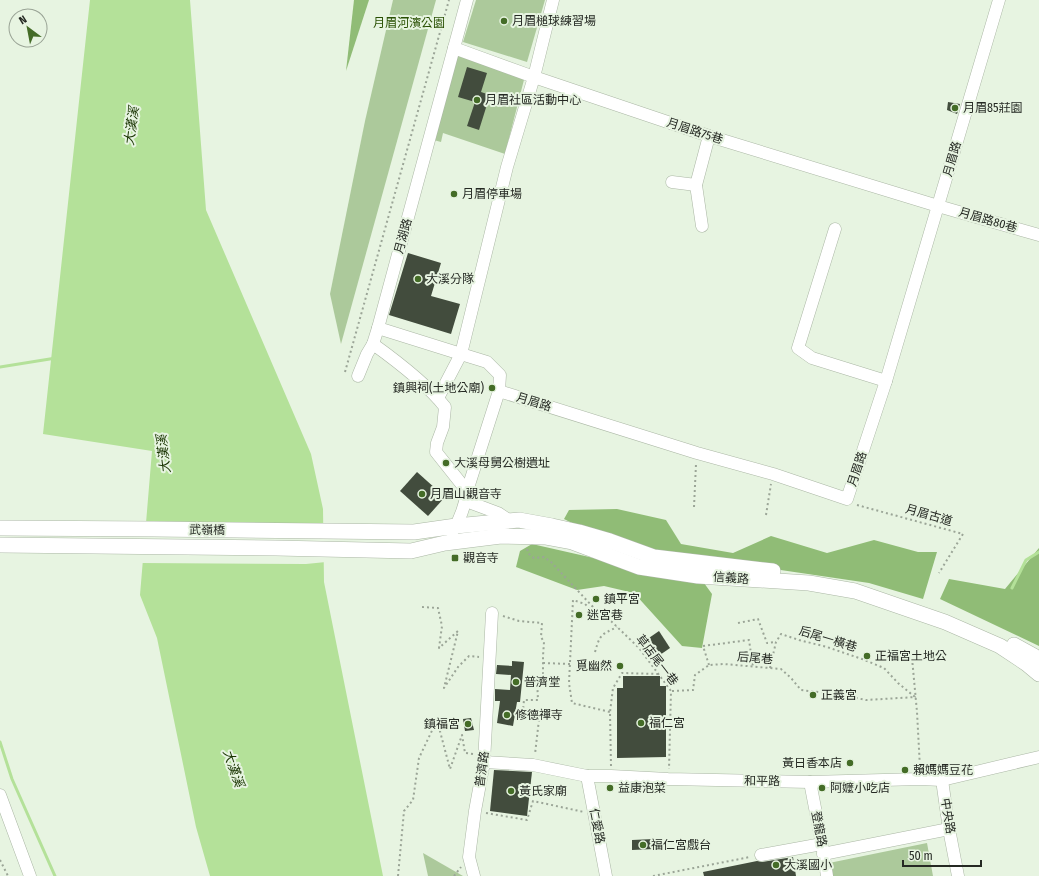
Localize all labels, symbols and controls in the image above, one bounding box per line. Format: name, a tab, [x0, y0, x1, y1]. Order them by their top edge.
north arrow	[8, 8, 48, 48]
text: N	[17, 13, 29, 27]
place label: 月眉槌球練習場	[512, 14, 596, 28]
park label: 月眉河濱公園	[373, 16, 445, 30]
marker: 月眉槌球練習場	[499, 16, 509, 26]
place label: 月眉社區活動中心	[485, 93, 581, 107]
marker: 月眉社區活動中心	[472, 95, 482, 105]
place label: 月眉85莊園	[963, 101, 1023, 115]
marker: 月眉85莊園	[950, 103, 960, 113]
water label: 大漢溪	[121, 104, 142, 146]
street label: 月眉路75巷	[665, 115, 725, 147]
street label: 月眉路	[940, 140, 964, 178]
place label: 月眉停車場	[462, 187, 522, 201]
marker: 月眉停車場	[449, 189, 459, 199]
street label: 月眉路80巷	[957, 205, 1019, 235]
street label: 月湖路	[392, 217, 414, 255]
place label: 大溪分隊	[426, 272, 474, 286]
marker: 大溪分隊	[413, 274, 423, 284]
place label: 鎮興祠(土地公廟)	[393, 381, 484, 395]
marker: 鎮興祠(土地公廟)	[487, 383, 497, 393]
street label: 月眉路	[515, 390, 553, 414]
water label: 大漢溪	[153, 432, 173, 474]
street label: 月眉路	[845, 450, 869, 488]
place label: 大溪母舅公樹遺址	[454, 456, 550, 470]
marker: 大溪母舅公樹遺址	[441, 458, 451, 468]
place label: 月眉山觀音寺	[430, 487, 502, 501]
marker: 月眉山觀音寺	[417, 489, 427, 499]
street label: 月眉古道	[904, 502, 954, 528]
street label: 武嶺橋	[189, 523, 225, 537]
place label: 觀音寺	[463, 551, 499, 565]
marker: 觀音寺	[450, 553, 460, 563]
street label: 信義路	[713, 570, 749, 586]
place label: 鎮平宮	[604, 592, 640, 606]
marker: 鎮平宮	[591, 594, 601, 604]
place label: 迷宮巷	[587, 608, 623, 622]
marker: 迷宮巷	[574, 610, 584, 620]
street label: 后尾一橫巷	[797, 624, 859, 654]
street label: 草店尾一巷	[633, 632, 681, 688]
street label: 后尾巷	[736, 649, 774, 667]
place label: 正福宮土地公	[875, 649, 947, 663]
marker: 正福宮土地公	[862, 651, 872, 661]
place label: 覓幽然	[576, 659, 612, 673]
marker: 覓幽然	[615, 661, 625, 671]
place label: 普濟堂	[524, 675, 560, 689]
marker: 普濟堂	[511, 677, 521, 687]
place label: 正義宮	[821, 688, 857, 702]
marker: 正義宮	[808, 690, 818, 700]
place label: 修德禪寺	[515, 708, 563, 722]
marker: 修德禪寺	[502, 710, 512, 720]
place label: 福仁宮	[649, 716, 685, 730]
place label: 鎮福宮	[424, 717, 460, 731]
marker: 福仁宮	[636, 718, 646, 728]
marker: 鎮福宮	[463, 719, 473, 729]
water label: 大漢溪	[220, 747, 248, 791]
street label: 普濟路	[473, 750, 491, 788]
place label: 黃日香本店	[782, 756, 842, 770]
marker: 黃日香本店	[845, 758, 855, 768]
place label: 賴媽媽豆花	[913, 763, 973, 777]
marker: 賴媽媽豆花	[900, 765, 910, 775]
street label: 和平路	[744, 774, 780, 788]
place label: 益康泡菜	[618, 781, 666, 795]
place label: 阿嬤小吃店	[830, 781, 890, 795]
marker: 益康泡菜	[605, 783, 615, 793]
marker: 阿嬤小吃店	[817, 783, 827, 793]
place label: 黃氏家廟	[519, 784, 567, 798]
marker: 黃氏家廟	[506, 786, 516, 796]
street label: 中央路	[938, 797, 958, 835]
street label: 仁愛路	[587, 807, 607, 845]
street label: 登龍路	[809, 810, 829, 848]
place label: 福仁宮戲台	[651, 838, 711, 852]
marker: 福仁宮戲台	[638, 840, 648, 850]
scale bar	[903, 842, 981, 868]
text: 50 m	[909, 849, 933, 863]
place label: 大溪國小	[784, 858, 832, 872]
marker: 大溪國小	[771, 860, 781, 870]

